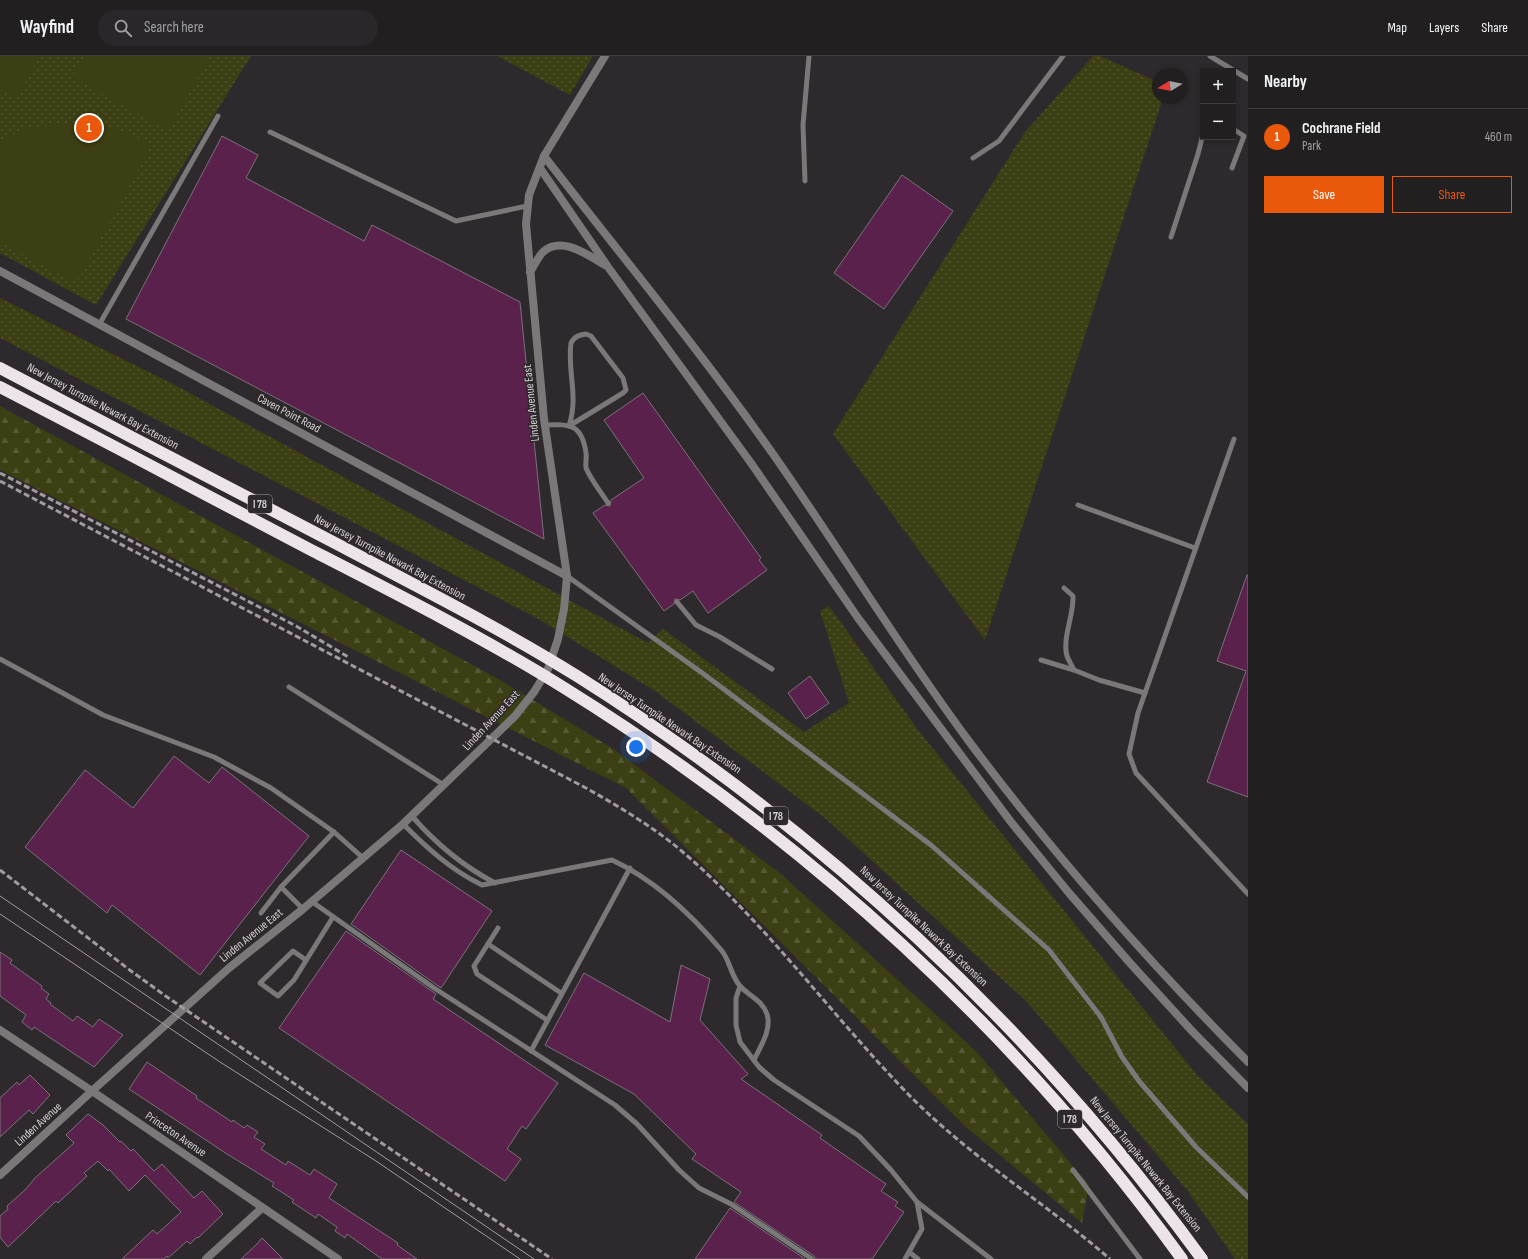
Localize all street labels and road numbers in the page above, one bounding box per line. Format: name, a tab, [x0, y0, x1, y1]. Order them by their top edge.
street label: New Jersey Turnpike Newark Bay Extension	[24, 360, 181, 453]
street label: Linden Avenue East	[520, 363, 543, 442]
street label: Caven Point Road	[255, 390, 323, 436]
road number: I 78	[248, 495, 272, 513]
street label: New Jersey Turnpike Newark Bay Extension	[311, 511, 468, 604]
street label: New Jersey Turnpike Newark Bay Extension	[595, 670, 744, 777]
street label: Linden Avenue East	[460, 687, 523, 754]
road number: I 78	[764, 807, 788, 825]
street label: New Jersey Turnpike Newark Bay Extension	[856, 863, 991, 990]
street label: Linden Avenue East	[217, 905, 286, 966]
street label: New Jersey Turnpike Newark Bay Extension	[1086, 1094, 1205, 1235]
street label: Linden Avenue	[12, 1099, 65, 1149]
street label: Princeton Avenue	[142, 1109, 209, 1160]
road number: I 78	[1058, 1110, 1082, 1128]

